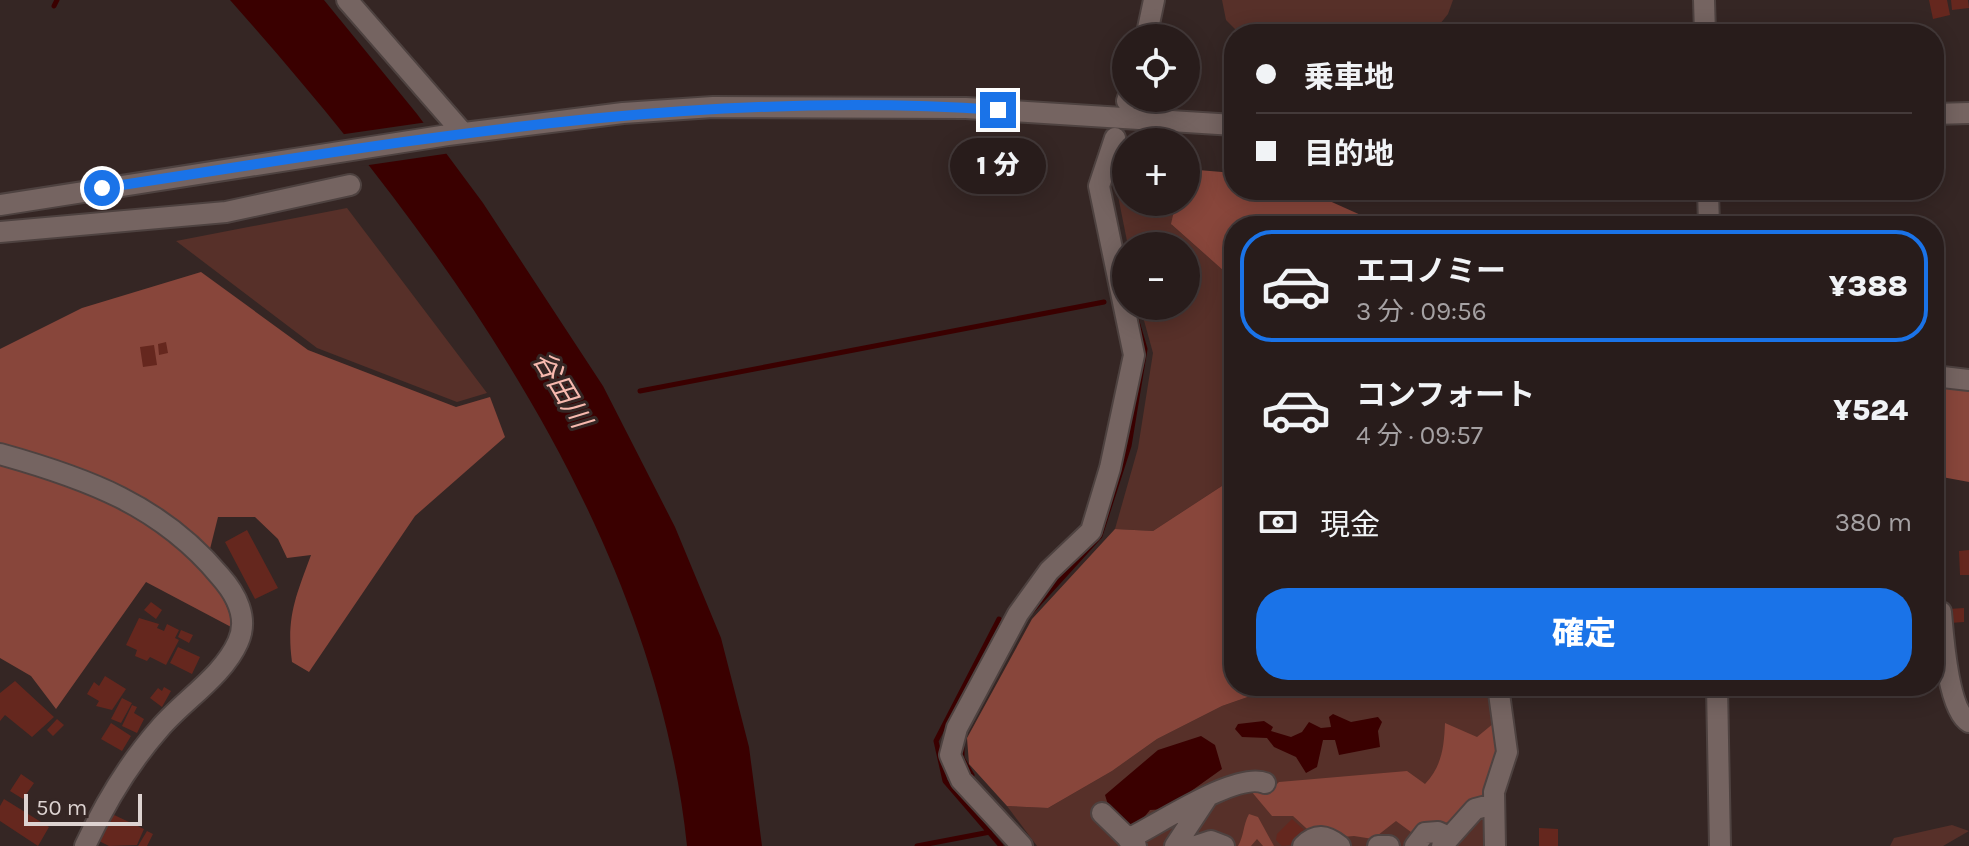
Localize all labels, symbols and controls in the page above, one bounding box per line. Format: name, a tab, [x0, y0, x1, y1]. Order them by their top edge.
map controls	[1112, 24, 1200, 320]
button: locate	[1112, 24, 1200, 112]
text: 乗車地	[1304, 59, 1394, 95]
route end	[980, 92, 1016, 128]
button: +	[1112, 128, 1200, 216]
text: 目的地	[1304, 136, 1394, 172]
callout: 1 分	[950, 138, 1046, 194]
text: 1 分	[977, 150, 1020, 181]
route start	[84, 170, 120, 206]
button: −	[1112, 232, 1200, 320]
icon: car	[1260, 250, 1332, 322]
text: エコノミー	[1356, 253, 1506, 289]
text: ¥388	[1829, 268, 1908, 304]
text: 3 分 · 09:56	[1356, 296, 1487, 327]
water label: 谷田川	[526, 344, 599, 436]
icon: car	[1260, 374, 1332, 446]
text: コンフォート	[1356, 377, 1535, 413]
text: ¥524	[1833, 392, 1908, 428]
text: 4 分 · 09:57	[1356, 420, 1483, 451]
icon: cash	[1256, 500, 1300, 544]
text: 現金	[1320, 507, 1380, 543]
text: 380 m	[1835, 507, 1912, 538]
button: 確定	[1256, 588, 1912, 680]
scale bar	[24, 790, 142, 826]
text: 50 m	[36, 795, 87, 821]

